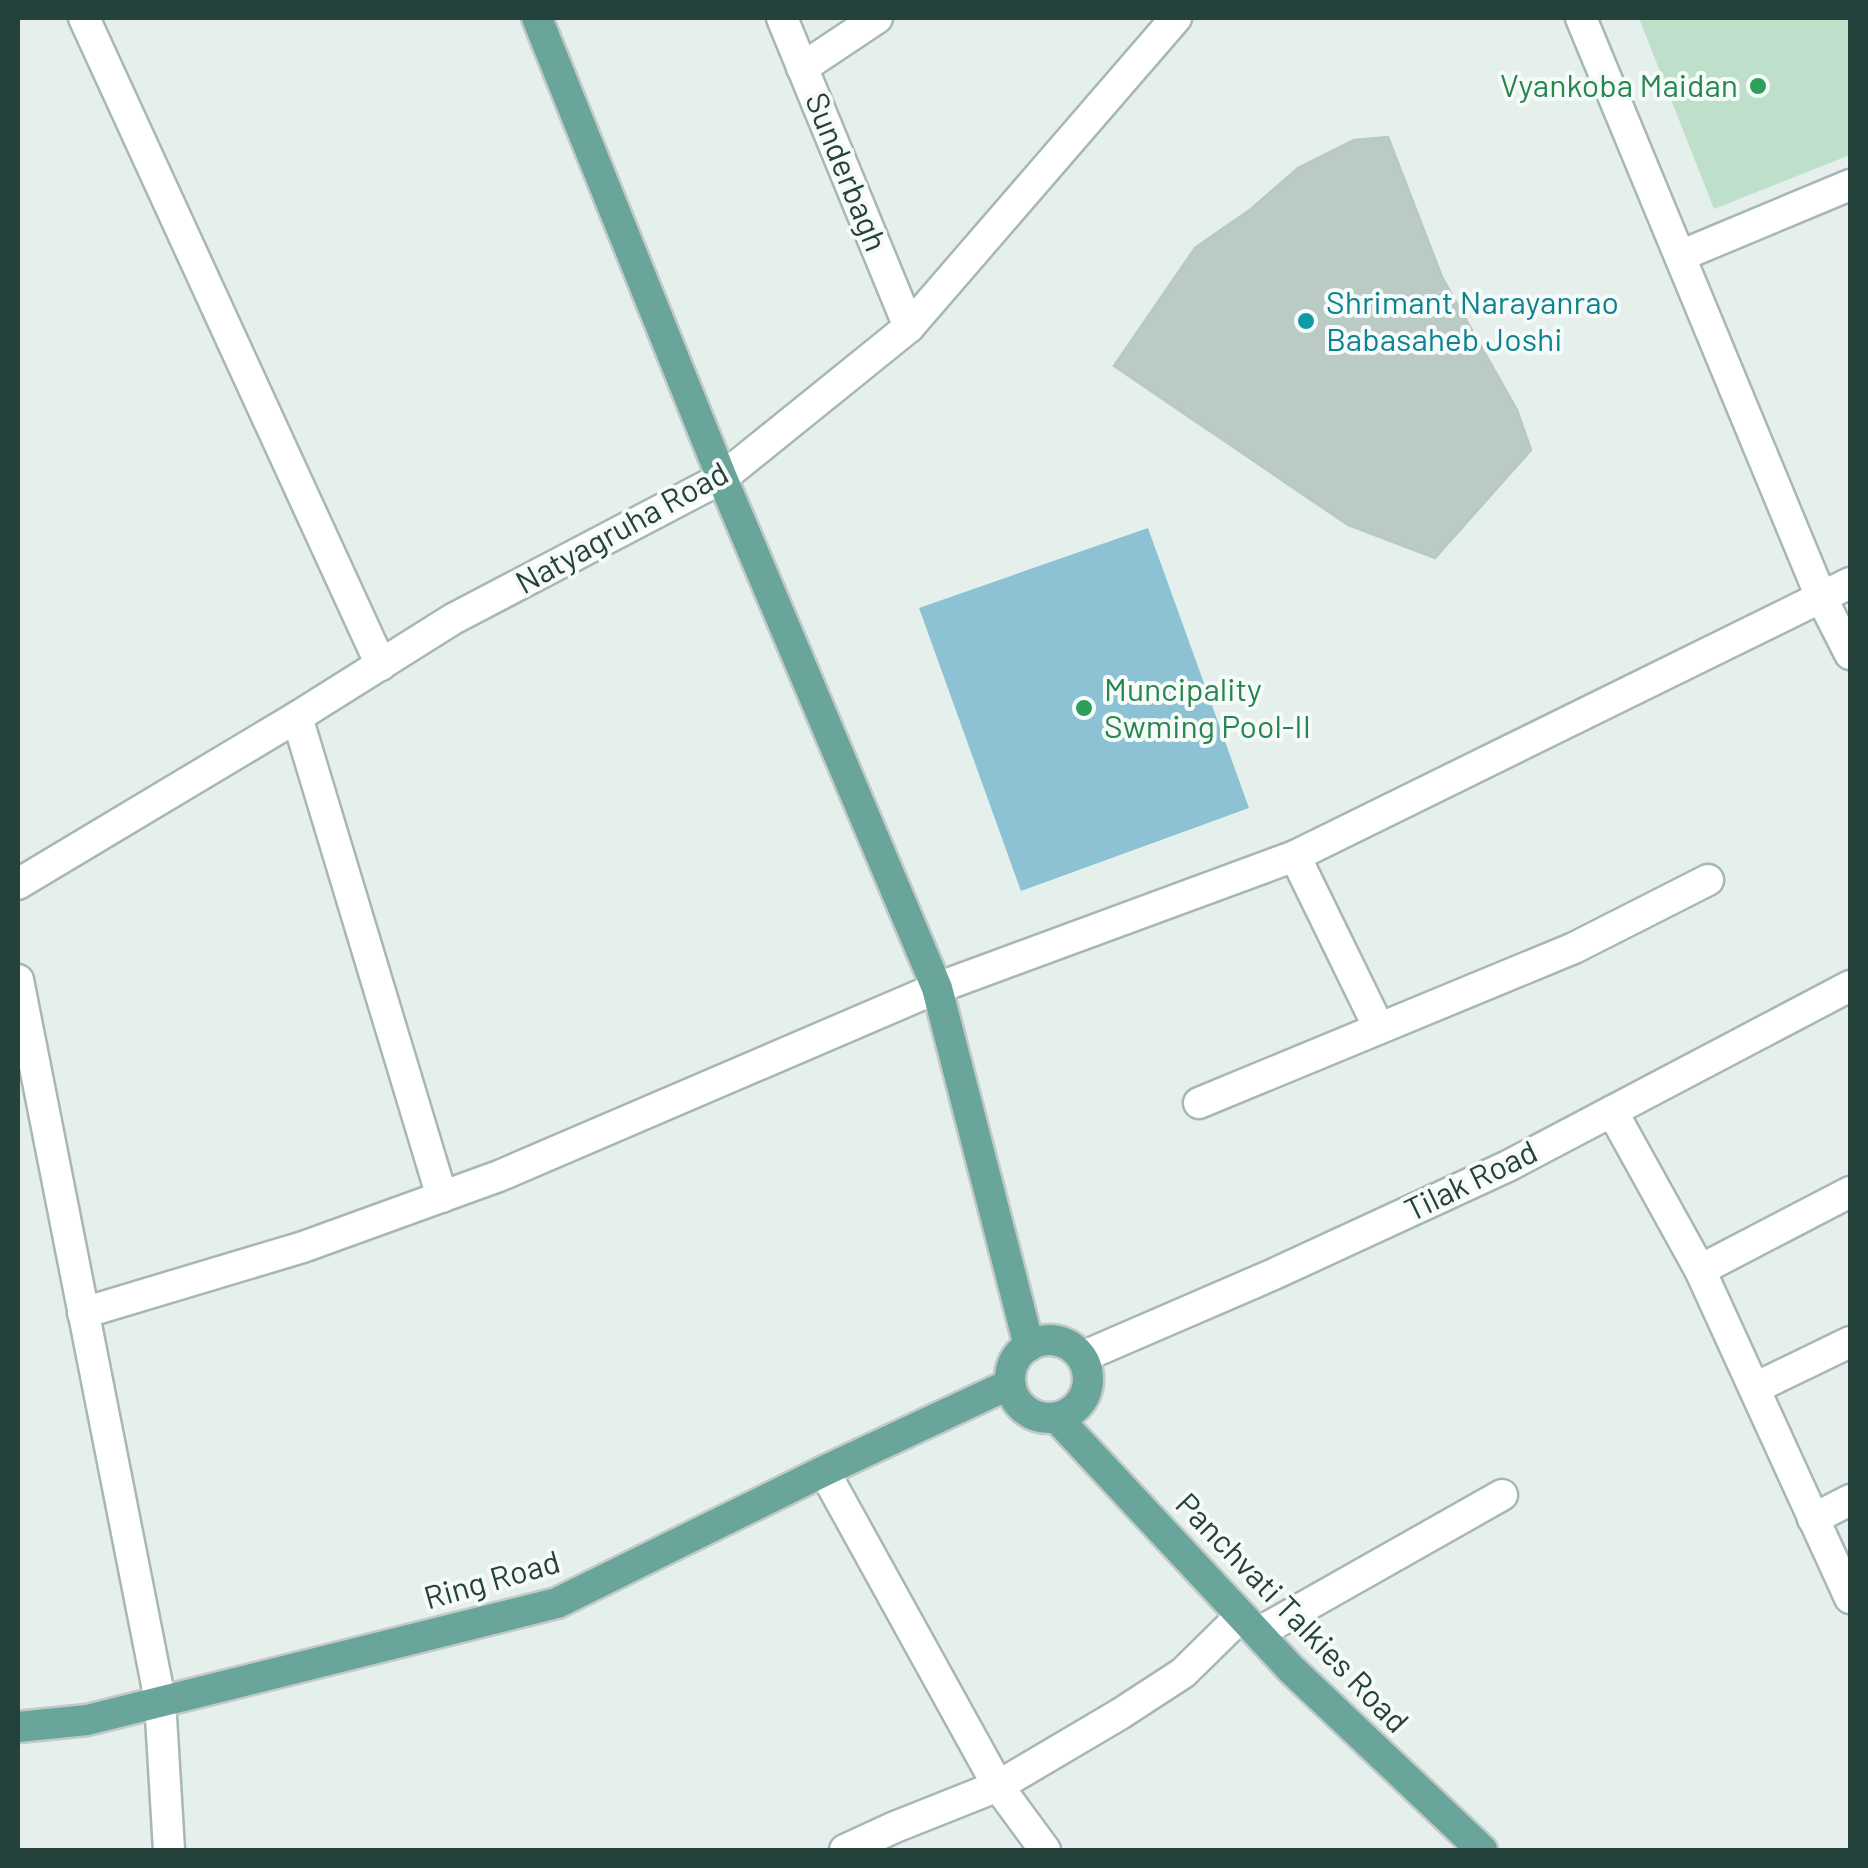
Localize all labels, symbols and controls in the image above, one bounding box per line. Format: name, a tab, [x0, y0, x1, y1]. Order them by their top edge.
place label: Vyankoba Maidan	[1500, 65, 1738, 103]
marker: Vyankoba Maidan	[1747, 75, 1769, 97]
street label: Sunderbagh	[799, 87, 897, 256]
place label: Shrimant Narayanrao Babasaheb Joshi	[1326, 282, 1619, 357]
marker: Shrimant Narayanrao Babasaheb Joshi	[1295, 310, 1317, 332]
street label: Natyagruha Road	[508, 452, 734, 600]
place label: Muncipality Swming Pool-II	[1104, 669, 1311, 744]
marker: Muncipality Swming Pool-II	[1073, 697, 1095, 719]
street label: Tilak Road	[1398, 1131, 1543, 1228]
street label: Panchvati Talkies Road	[1169, 1484, 1418, 1739]
street label: Ring Road	[419, 1541, 564, 1616]

